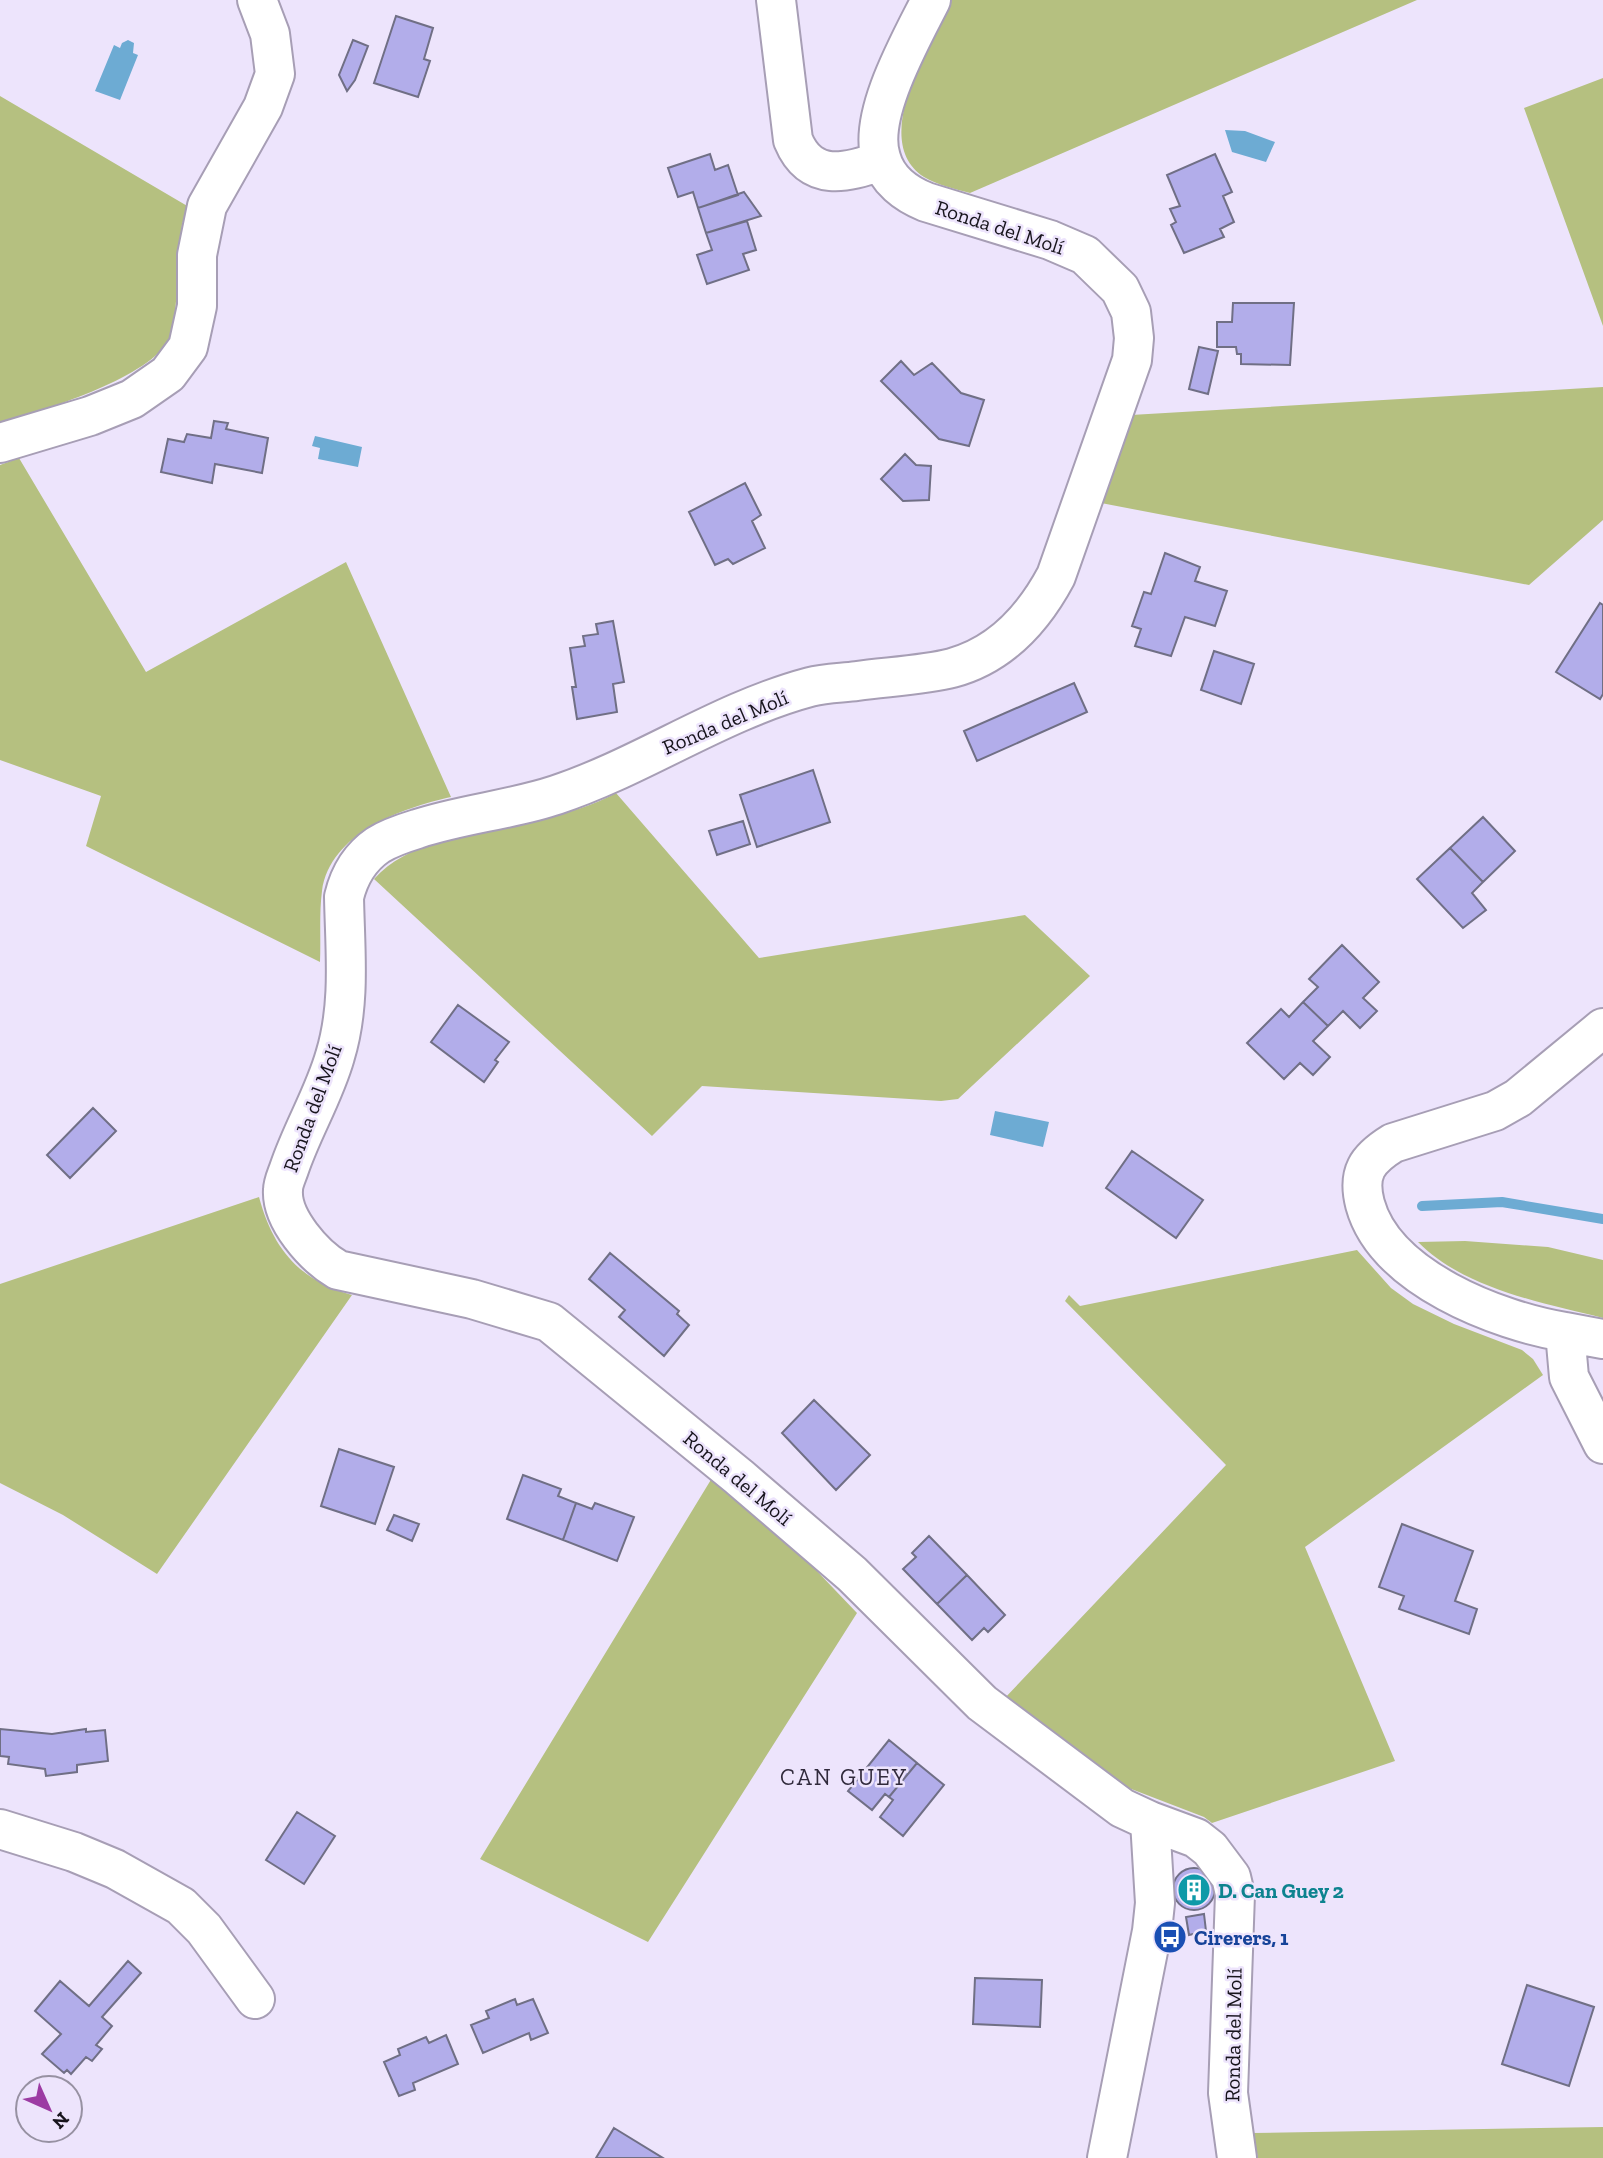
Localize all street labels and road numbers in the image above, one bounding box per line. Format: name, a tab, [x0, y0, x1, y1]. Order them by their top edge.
street label: Ronda del Molí	[932, 194, 1068, 260]
street label: Ronda del Molí	[658, 684, 792, 760]
street label: Ronda del Molí	[277, 1041, 347, 1175]
street label: Ronda del Molí	[679, 1425, 797, 1531]
street label: Ronda del Molí	[1219, 1968, 1247, 2102]

